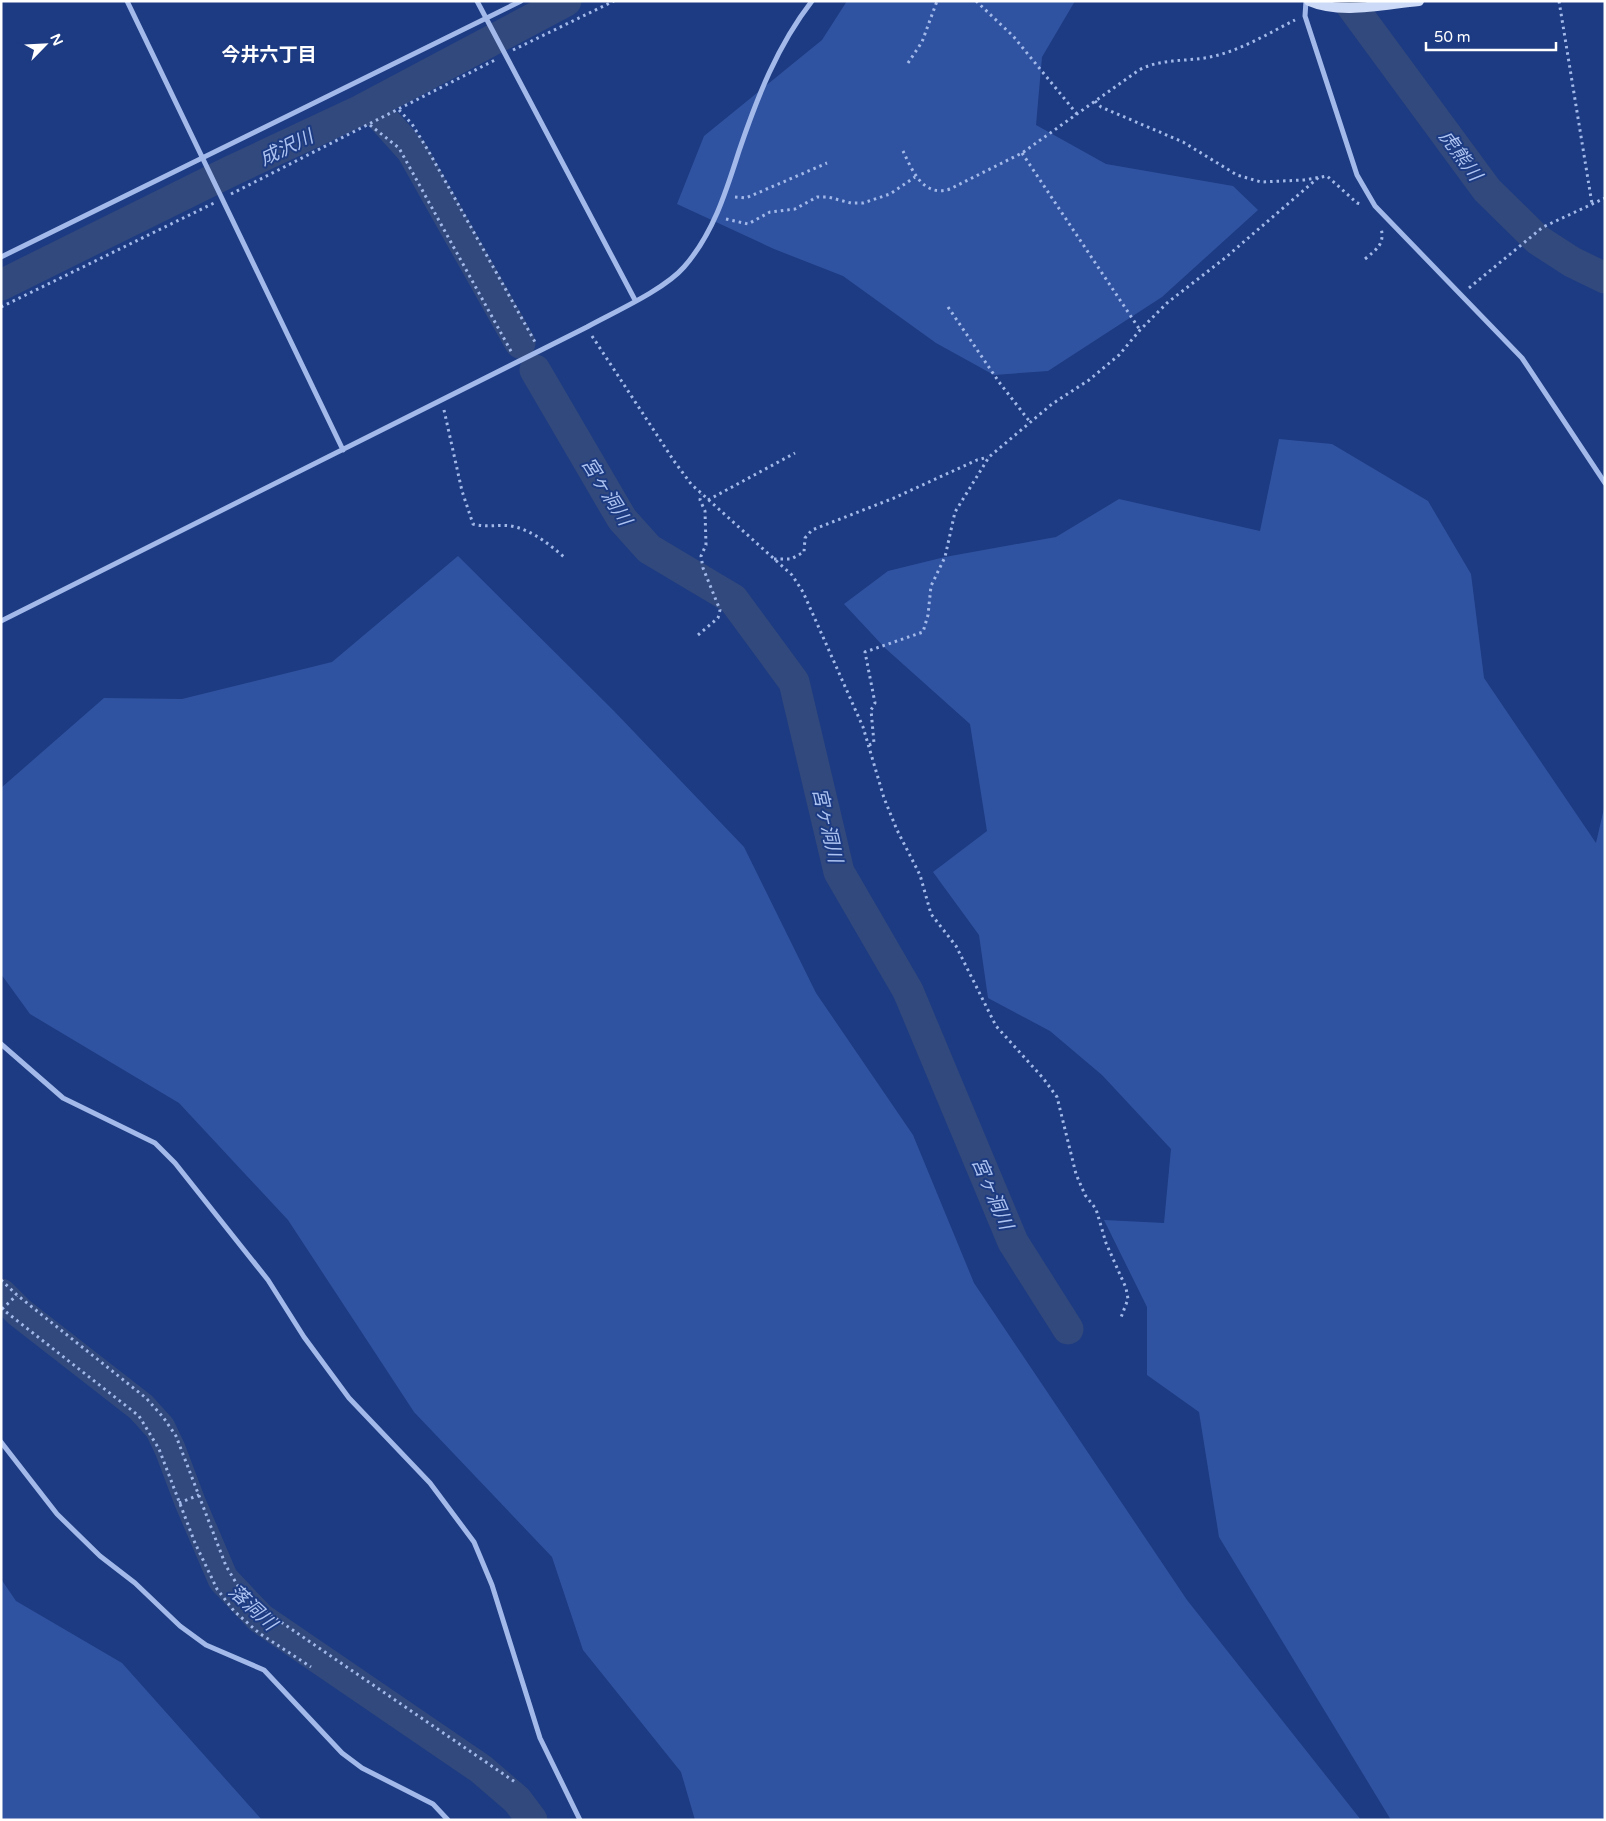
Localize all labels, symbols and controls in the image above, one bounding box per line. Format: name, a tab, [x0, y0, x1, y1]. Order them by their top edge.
north arrow	[20, 20, 70, 70]
scale bar	[1426, 20, 1556, 52]
text: 50 m	[1434, 28, 1471, 46]
text: N	[46, 31, 66, 49]
district label: 今井六丁目	[221, 44, 317, 66]
water label: 成沢川	[256, 125, 319, 170]
water label: 虎熊川	[1435, 126, 1487, 187]
water label: 宮ヶ洞川	[577, 453, 637, 531]
water label: 宮ヶ洞川	[808, 786, 847, 867]
water label: 宮ヶ洞川	[967, 1154, 1018, 1235]
water label: 落洞川	[224, 1580, 282, 1637]

